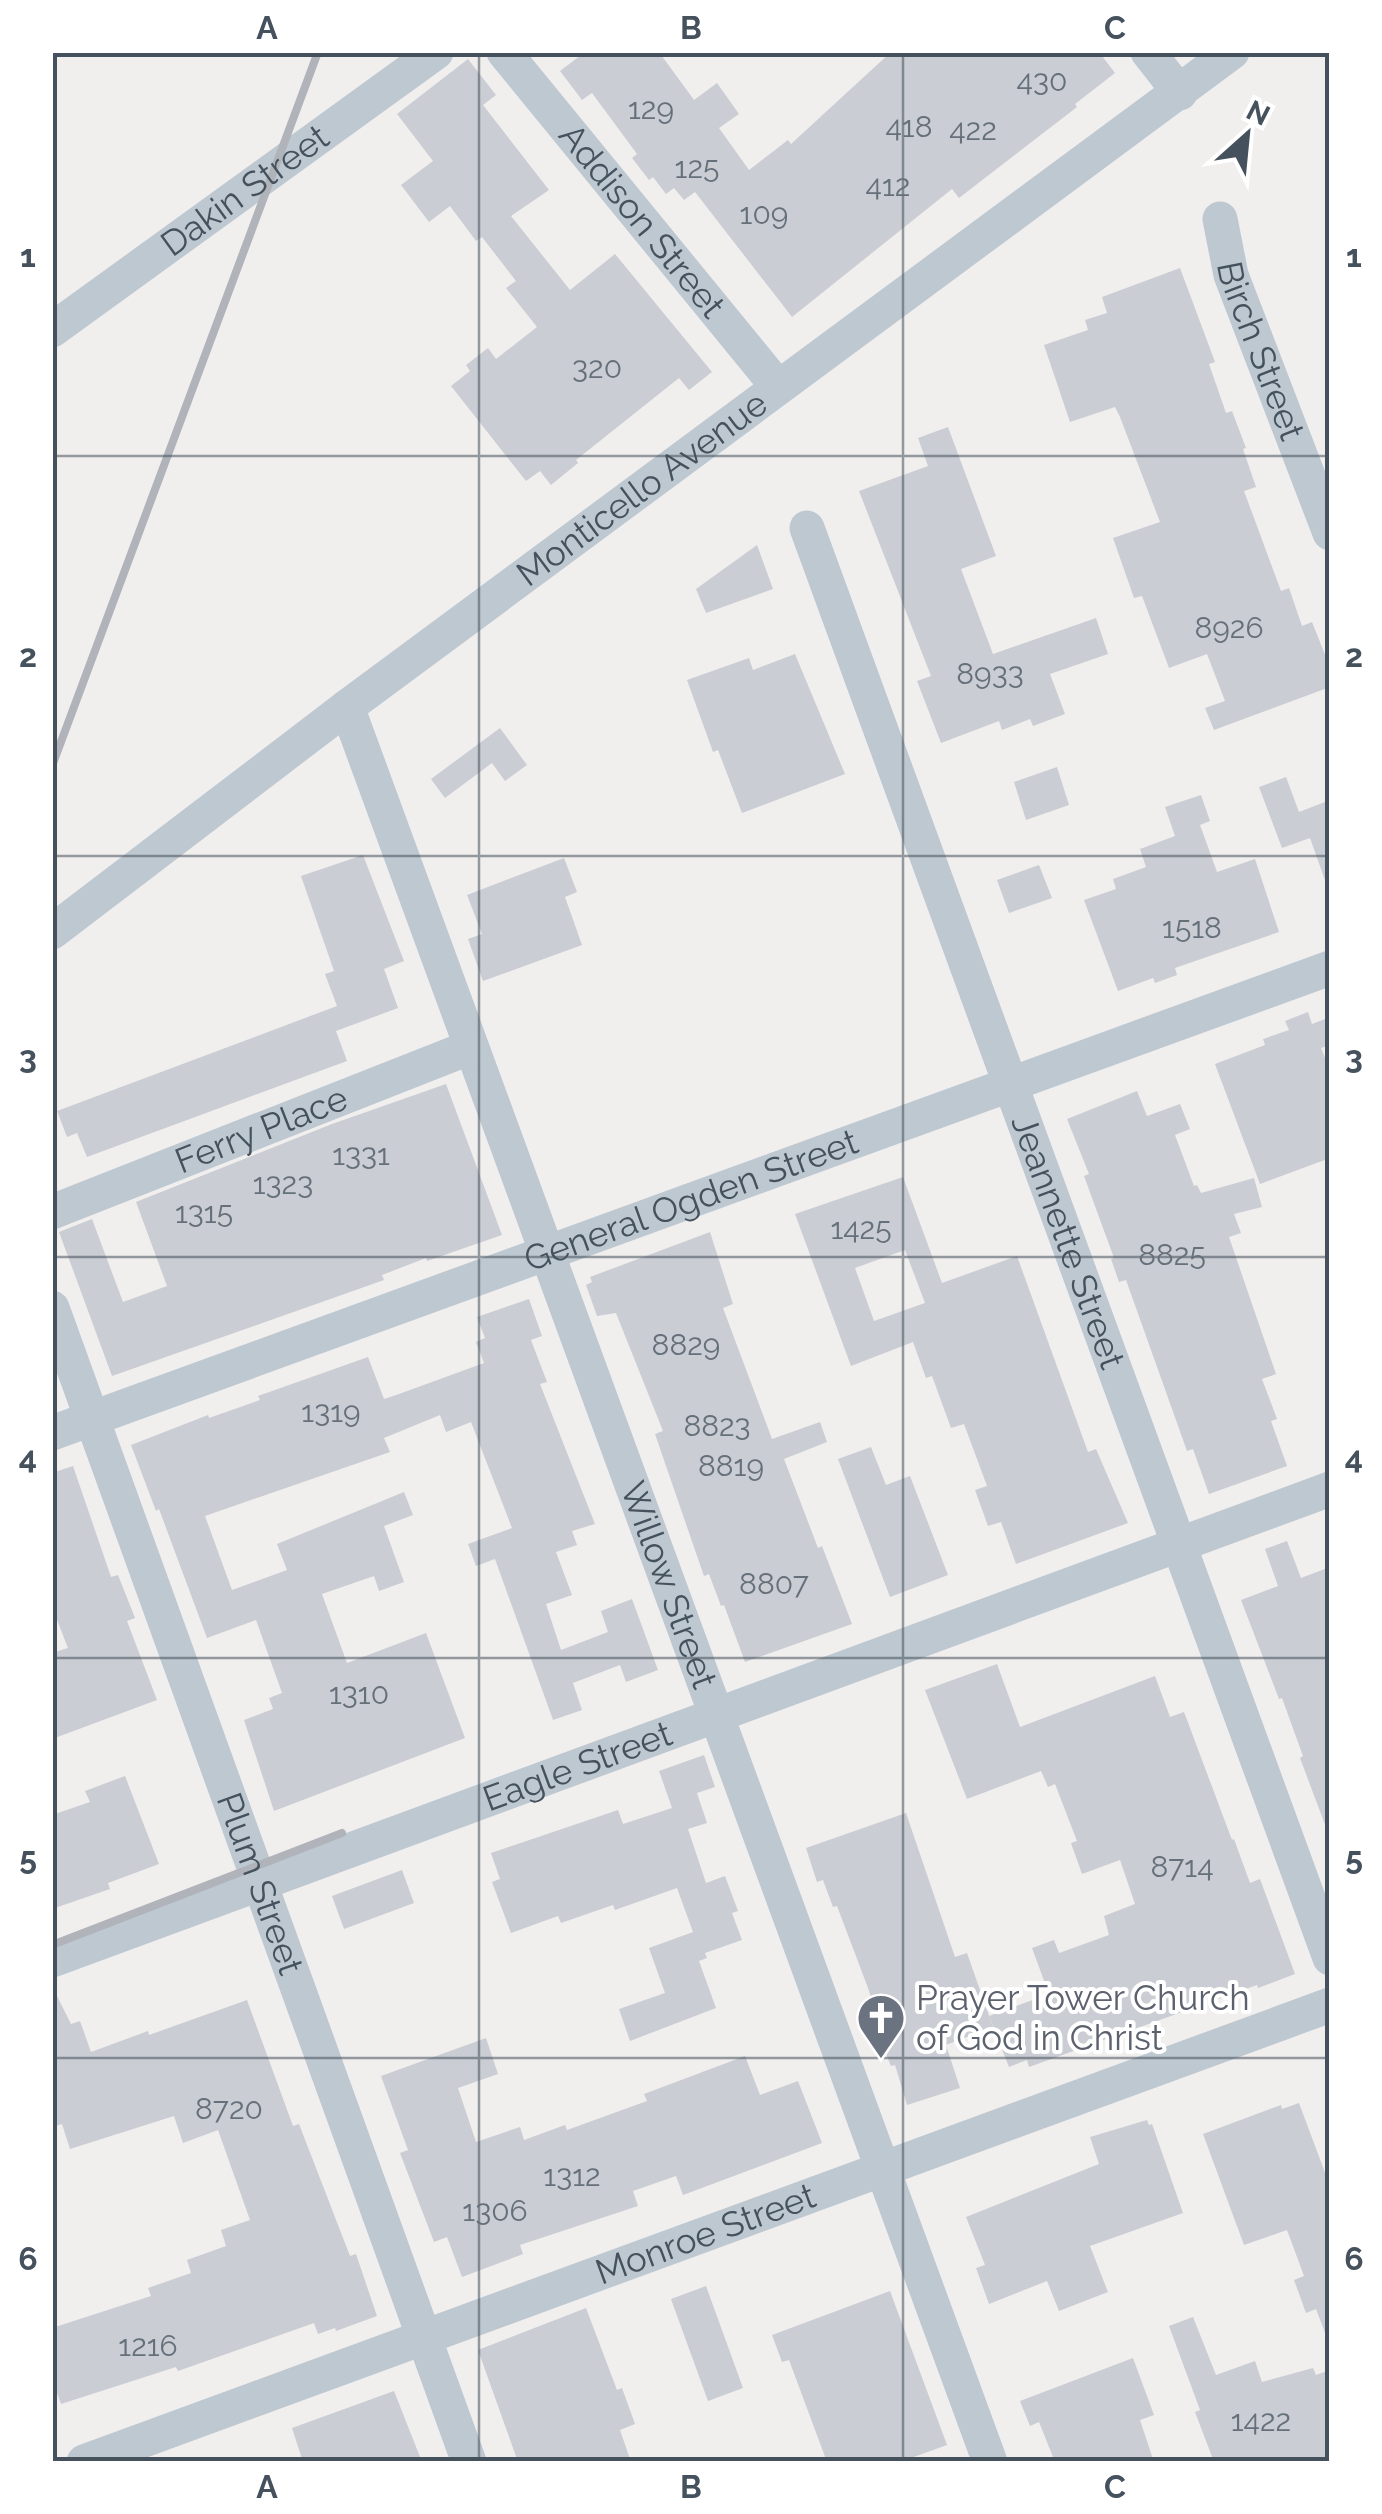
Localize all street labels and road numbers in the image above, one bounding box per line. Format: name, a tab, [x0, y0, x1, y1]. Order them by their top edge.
street label: Addison Street	[551, 115, 734, 326]
street label: Dakin Street	[153, 116, 336, 264]
street label: Birch Street	[1209, 258, 1313, 446]
street label: Monticello Avenue	[509, 382, 775, 594]
street label: Ferry Place	[169, 1077, 353, 1181]
street label: Jeannette Street	[1003, 1109, 1134, 1374]
street label: General Ogden Street	[518, 1120, 863, 1279]
street label: Willow Street	[613, 1476, 726, 1694]
street label: Eagle Street	[477, 1712, 678, 1819]
street label: Plum Street	[209, 1787, 312, 1980]
street label: Monroe Street	[590, 2175, 821, 2293]

